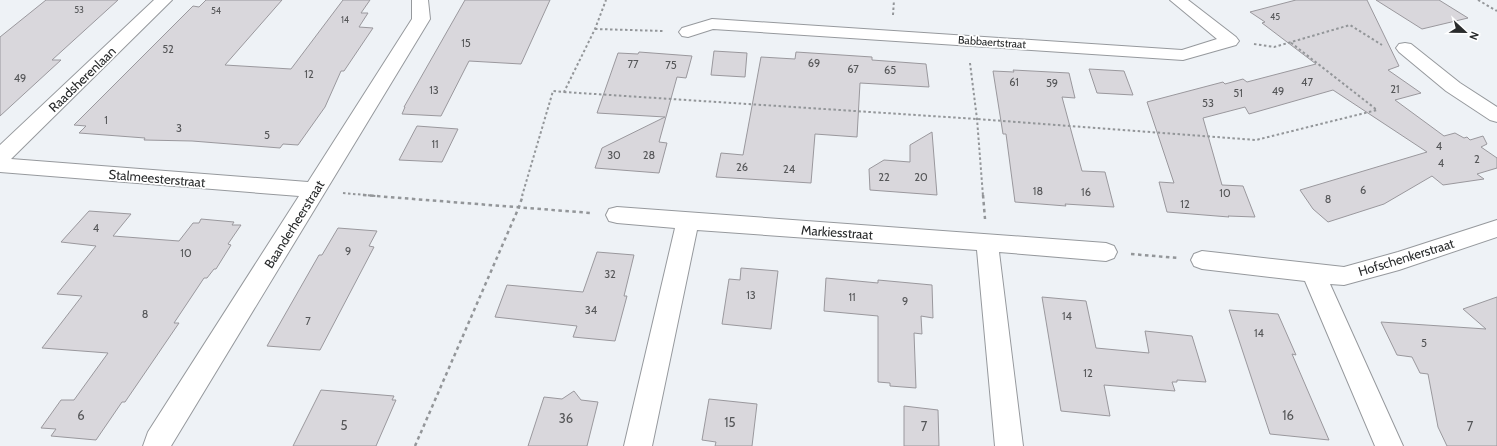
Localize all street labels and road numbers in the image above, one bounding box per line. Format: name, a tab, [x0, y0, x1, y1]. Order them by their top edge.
street label: Babbaertstraat	[958, 33, 1027, 51]
street label: Raadsherenlaan	[45, 43, 119, 115]
street label: Stalmeesterstraat	[108, 166, 207, 190]
street label: Baanderheerstraat	[261, 177, 328, 271]
street label: Markiesstraat	[801, 222, 874, 243]
street label: Hofschenkerstraat	[1356, 235, 1456, 279]

